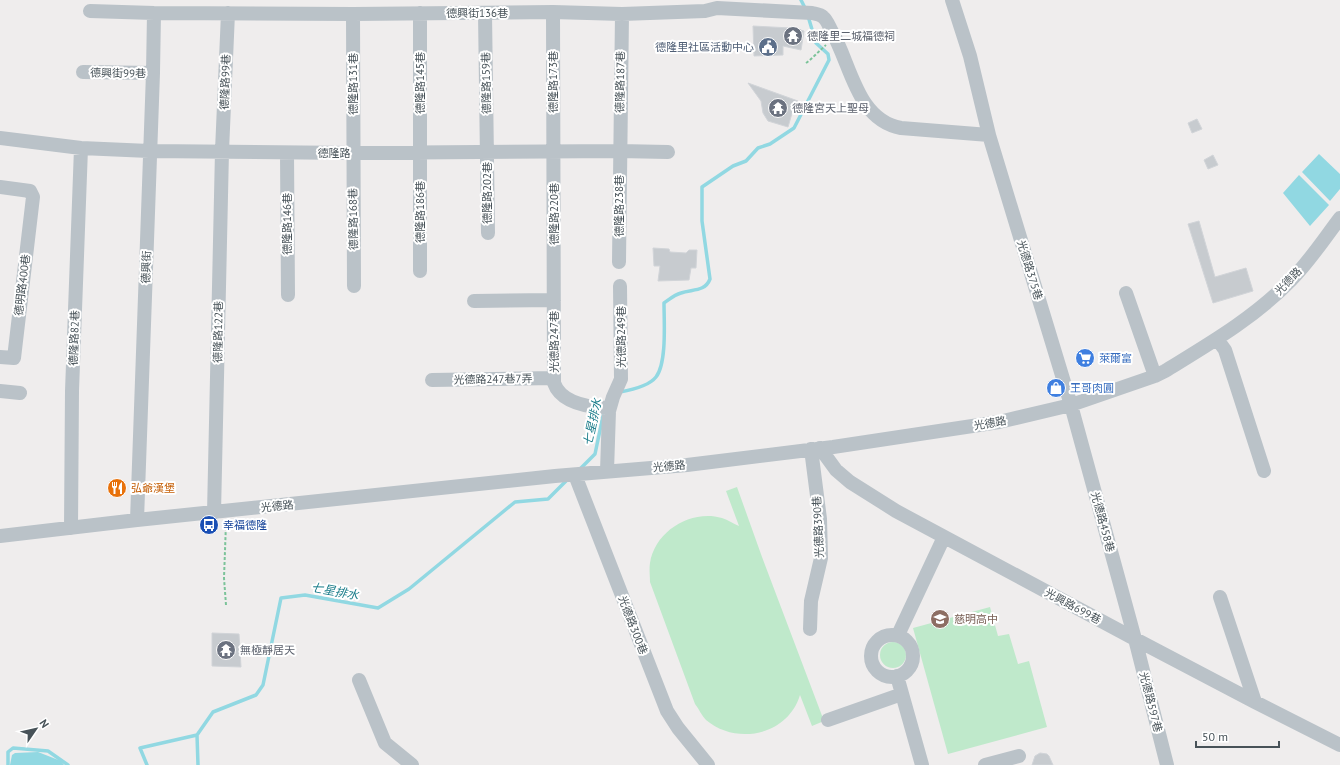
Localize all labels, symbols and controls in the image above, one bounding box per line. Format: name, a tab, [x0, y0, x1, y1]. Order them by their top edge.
street label: 德興街136巷	[446, 6, 508, 20]
temple icon: 德隆里二城福德祠	[782, 25, 804, 47]
place label: 德隆里二城福德祠	[807, 29, 895, 43]
public building icon: 德隆里社區活動中心	[757, 36, 779, 58]
place label: 德隆里社區活動中心	[655, 40, 754, 54]
street label: 德隆路173巷	[546, 51, 560, 113]
street label: 德隆路187巷	[612, 51, 628, 113]
street label: 德隆路145巷	[413, 52, 427, 114]
street label: 德隆路159巷	[478, 52, 494, 114]
street label: 德隆路131巷	[346, 53, 360, 115]
street label: 德隆路99巷	[217, 54, 233, 110]
street label: 德興街99巷	[90, 66, 146, 80]
temple icon: 德隆宮天上聖母	[767, 97, 789, 119]
place label: 德隆宮天上聖母	[792, 101, 869, 115]
street label: 德隆路	[318, 146, 351, 160]
street label: 德隆路202巷	[480, 162, 494, 224]
street label: 德隆路238巷	[612, 175, 626, 237]
street label: 德隆路186巷	[413, 181, 427, 243]
street label: 德隆路220巷	[547, 183, 561, 245]
street label: 德隆路168巷	[345, 188, 361, 250]
street label: 德隆路146巷	[280, 193, 294, 255]
street label: 光德路375巷	[1014, 238, 1046, 302]
street label: 德興街	[138, 250, 154, 284]
street label: 德明路400巷	[11, 253, 33, 317]
street label: 光德路	[1272, 264, 1304, 298]
street label: 德隆路122巷	[210, 301, 226, 363]
street label: 光德路249巷	[614, 306, 628, 368]
street label: 德隆路82巷	[66, 310, 82, 366]
street label: 光德路247巷	[547, 311, 561, 373]
supermarket icon: 萊爾富	[1074, 347, 1096, 369]
place label: 萊爾富	[1099, 351, 1132, 365]
street label: 光德路247巷7弄	[453, 371, 533, 387]
shop icon: 王哥肉圓	[1045, 377, 1067, 399]
place label: 王哥肉圓	[1070, 381, 1114, 395]
water label: 七星排水	[580, 396, 605, 447]
street label: 光德路	[973, 413, 1007, 433]
street label: 光德路	[652, 458, 686, 474]
restaurant icon: 弘爺漢堡	[106, 477, 128, 499]
place label: 弘爺漢堡	[131, 481, 175, 495]
street label: 光德路458巷	[1088, 490, 1118, 554]
street label: 光德路390巷	[809, 496, 827, 558]
street label: 光德路	[260, 497, 294, 515]
bus stop icon: 幸福德隆	[198, 514, 220, 536]
place label: 幸福德隆	[223, 518, 267, 532]
water label: 七星排水	[310, 579, 361, 603]
street label: 光興路699巷	[1042, 585, 1104, 627]
street label: 光德路300巷	[615, 594, 651, 656]
school or university icon: 慈明高中	[929, 608, 951, 630]
place label: 慈明高中	[954, 612, 998, 626]
temple icon: 無極靜居天	[215, 639, 237, 661]
place label: 無極靜居天	[240, 643, 295, 657]
street label: 光德路597巷	[1137, 670, 1165, 734]
north arrow	[16, 709, 56, 749]
text: N	[36, 716, 52, 730]
scale bar	[1196, 723, 1279, 749]
text: 50 m	[1202, 729, 1228, 744]

